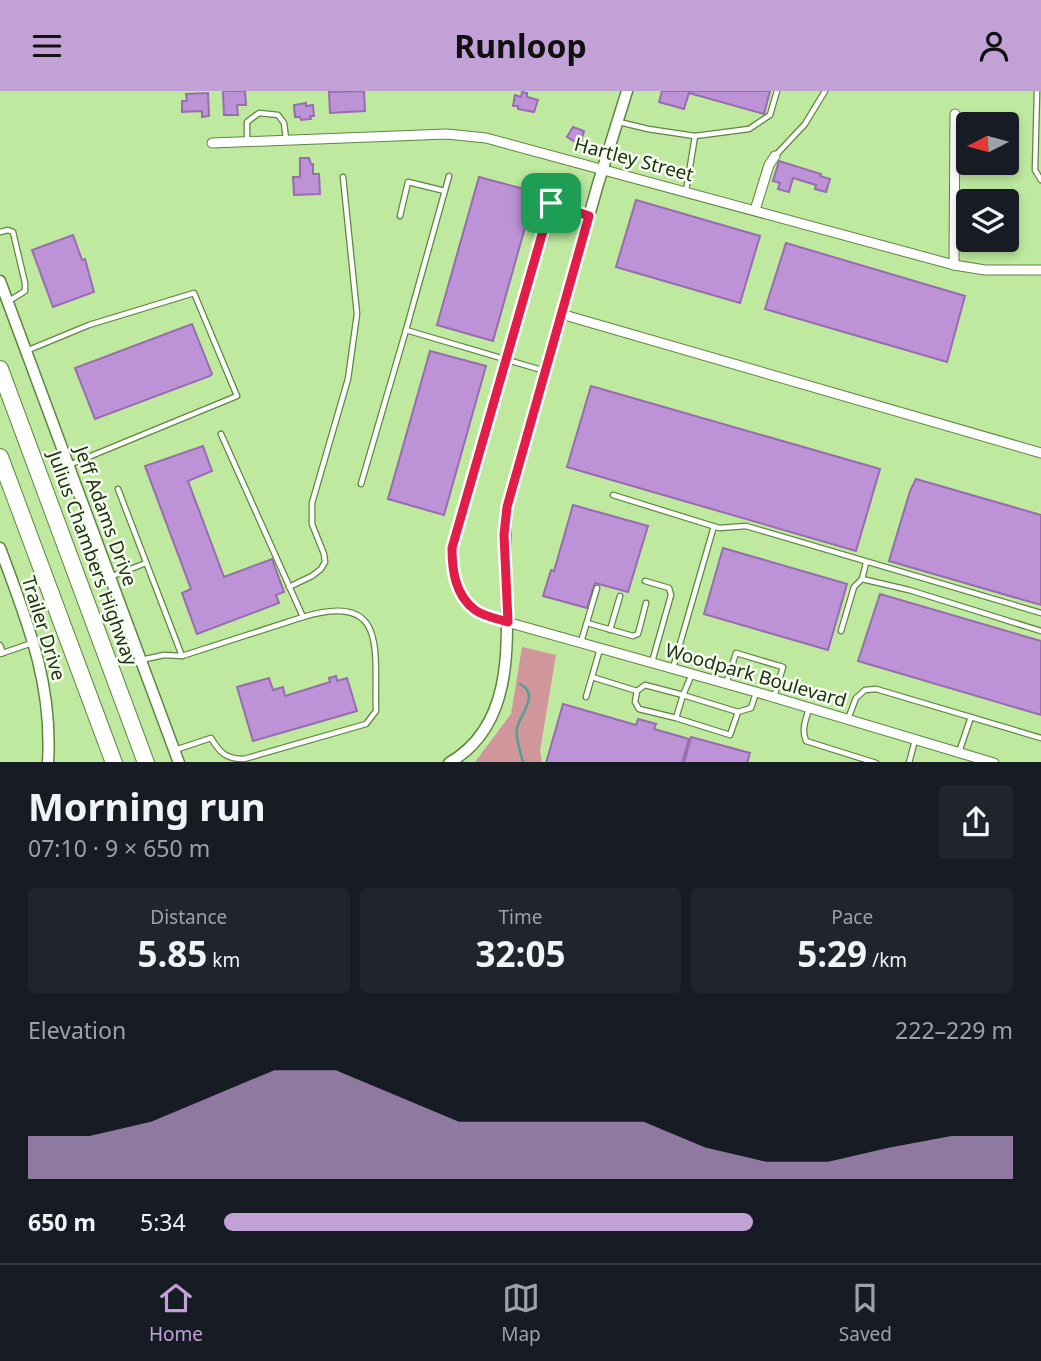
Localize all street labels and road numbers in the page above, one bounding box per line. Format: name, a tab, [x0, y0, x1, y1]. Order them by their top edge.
street label: Hartley Street	[572, 131, 697, 187]
street label: Jeff Adams Drive	[68, 441, 143, 590]
street label: Julius Chambers Highway	[41, 445, 144, 669]
street label: Trailer Drive	[16, 573, 72, 683]
street label: Woodpark Boulevard	[662, 637, 850, 713]

